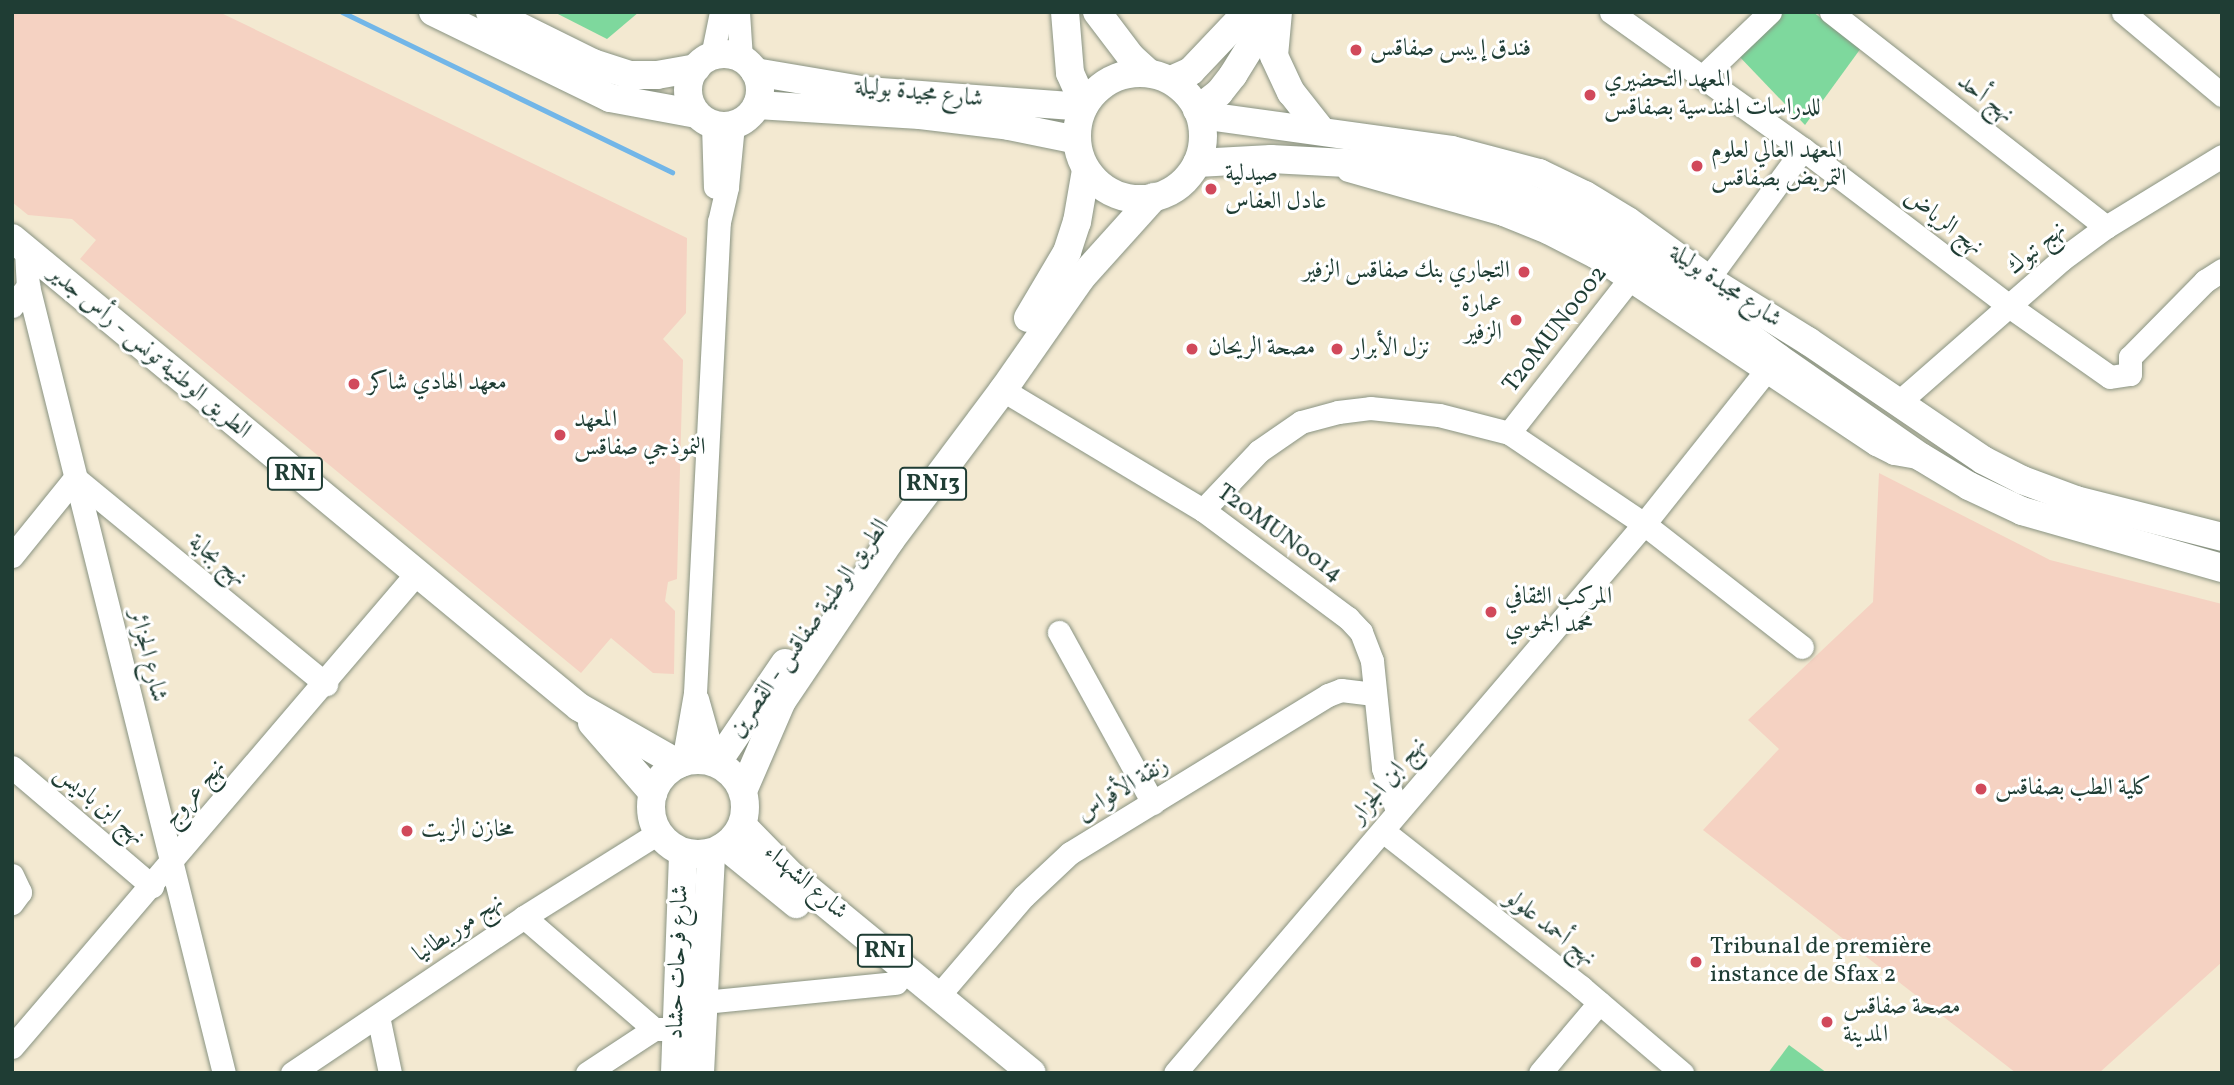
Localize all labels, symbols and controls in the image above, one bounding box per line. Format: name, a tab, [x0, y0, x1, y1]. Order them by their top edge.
place label: فندق إيبس صفاقس	[1370, 36, 1531, 64]
marker: فندق إيبس صفاقس	[1348, 42, 1364, 58]
place label: المعهد التحضيري للدراسات الهندسية بصفاقس	[1604, 67, 1821, 123]
street label: نهج أحد	[1951, 68, 2019, 130]
street label: شارع مجيدة بوليلة	[853, 73, 985, 115]
marker: المعهد التحضيري للدراسات الهندسية بصفاقس	[1582, 87, 1598, 103]
place label: المعهد العالي لعلوم التمريض بصفاقس	[1711, 138, 1847, 194]
marker: المعهد العالي لعلوم التمريض بصفاقس	[1689, 158, 1705, 174]
place label: صيدلية عادل العفاس	[1225, 161, 1326, 217]
marker: صيدلية عادل العفاس	[1203, 181, 1219, 197]
street label: نهج الرياض	[1897, 184, 1989, 262]
street label: نهج تبوك	[2001, 216, 2073, 282]
street label: شارع مجيدة بوليلة	[1664, 239, 1786, 335]
place label: التجاري بنك صفاقس الزفير	[1302, 258, 1510, 286]
street label: الطريق الوطنية تونس - رأس جدير	[42, 260, 256, 446]
street label: T20MUN0002	[1498, 261, 1614, 399]
marker: التجاري بنك صفاقس الزفير	[1516, 264, 1532, 280]
place label: عمارة الزفير	[1461, 292, 1502, 348]
marker: عمارة الزفير	[1508, 312, 1524, 328]
place label: مصحة الريحان	[1208, 335, 1315, 363]
place label: نزل الأبرار	[1351, 335, 1430, 363]
marker: مصحة الريحان	[1182, 339, 1202, 359]
marker: نزل الأبرار	[1329, 341, 1345, 357]
place label: معهد الهادي شاكر	[368, 370, 507, 398]
marker: معهد الهادي شاكر	[346, 376, 362, 392]
place label: المعهد النموذجي صفاقس	[574, 407, 706, 463]
marker: المعهد النموذجي صفاقس	[552, 427, 568, 443]
road number: RN1	[265, 454, 325, 494]
road number: RN13	[898, 464, 968, 504]
street label: T20MUN0014	[1210, 479, 1348, 589]
street label: الطريق الوطنية صفاقس - القصرين	[723, 514, 897, 744]
street label: نهج بجاية	[182, 529, 252, 593]
place label: المركب الثقافي محمد الجموسي	[1505, 584, 1612, 640]
marker: المركب الثقافي محمد الجموسي	[1483, 604, 1499, 620]
street label: شارع الجزائر	[122, 607, 172, 705]
street label: نهج ابن الجزار	[1344, 732, 1434, 830]
street label: زنقة الأقواس	[1072, 751, 1174, 829]
street label: نهج عروج	[158, 754, 232, 834]
street label: نهج ابن باديس	[48, 760, 150, 852]
place label: كلية الطب بصفاقس	[1995, 775, 2151, 803]
marker: كلية الطب بصفاقس	[1973, 781, 1989, 797]
place label: مخازن الزيت	[421, 817, 514, 845]
marker: مخازن الزيت	[399, 823, 415, 839]
street label: شارع الشهداء	[757, 839, 853, 927]
street label: شارع فرحات حشاد	[662, 884, 696, 1040]
street label: نهج أحمد علولو	[1499, 884, 1601, 974]
street label: نهج موريطانيا	[409, 888, 509, 970]
road number: RN1	[855, 932, 915, 970]
place label: Tribunal de première instance de Sfax 2	[1710, 934, 1931, 990]
marker: Tribunal de première instance de Sfax 2	[1688, 954, 1704, 970]
place label: مصحة صفاقس المدينة	[1843, 994, 1961, 1050]
marker: مصحة صفاقس المدينة	[1817, 1012, 1837, 1032]

